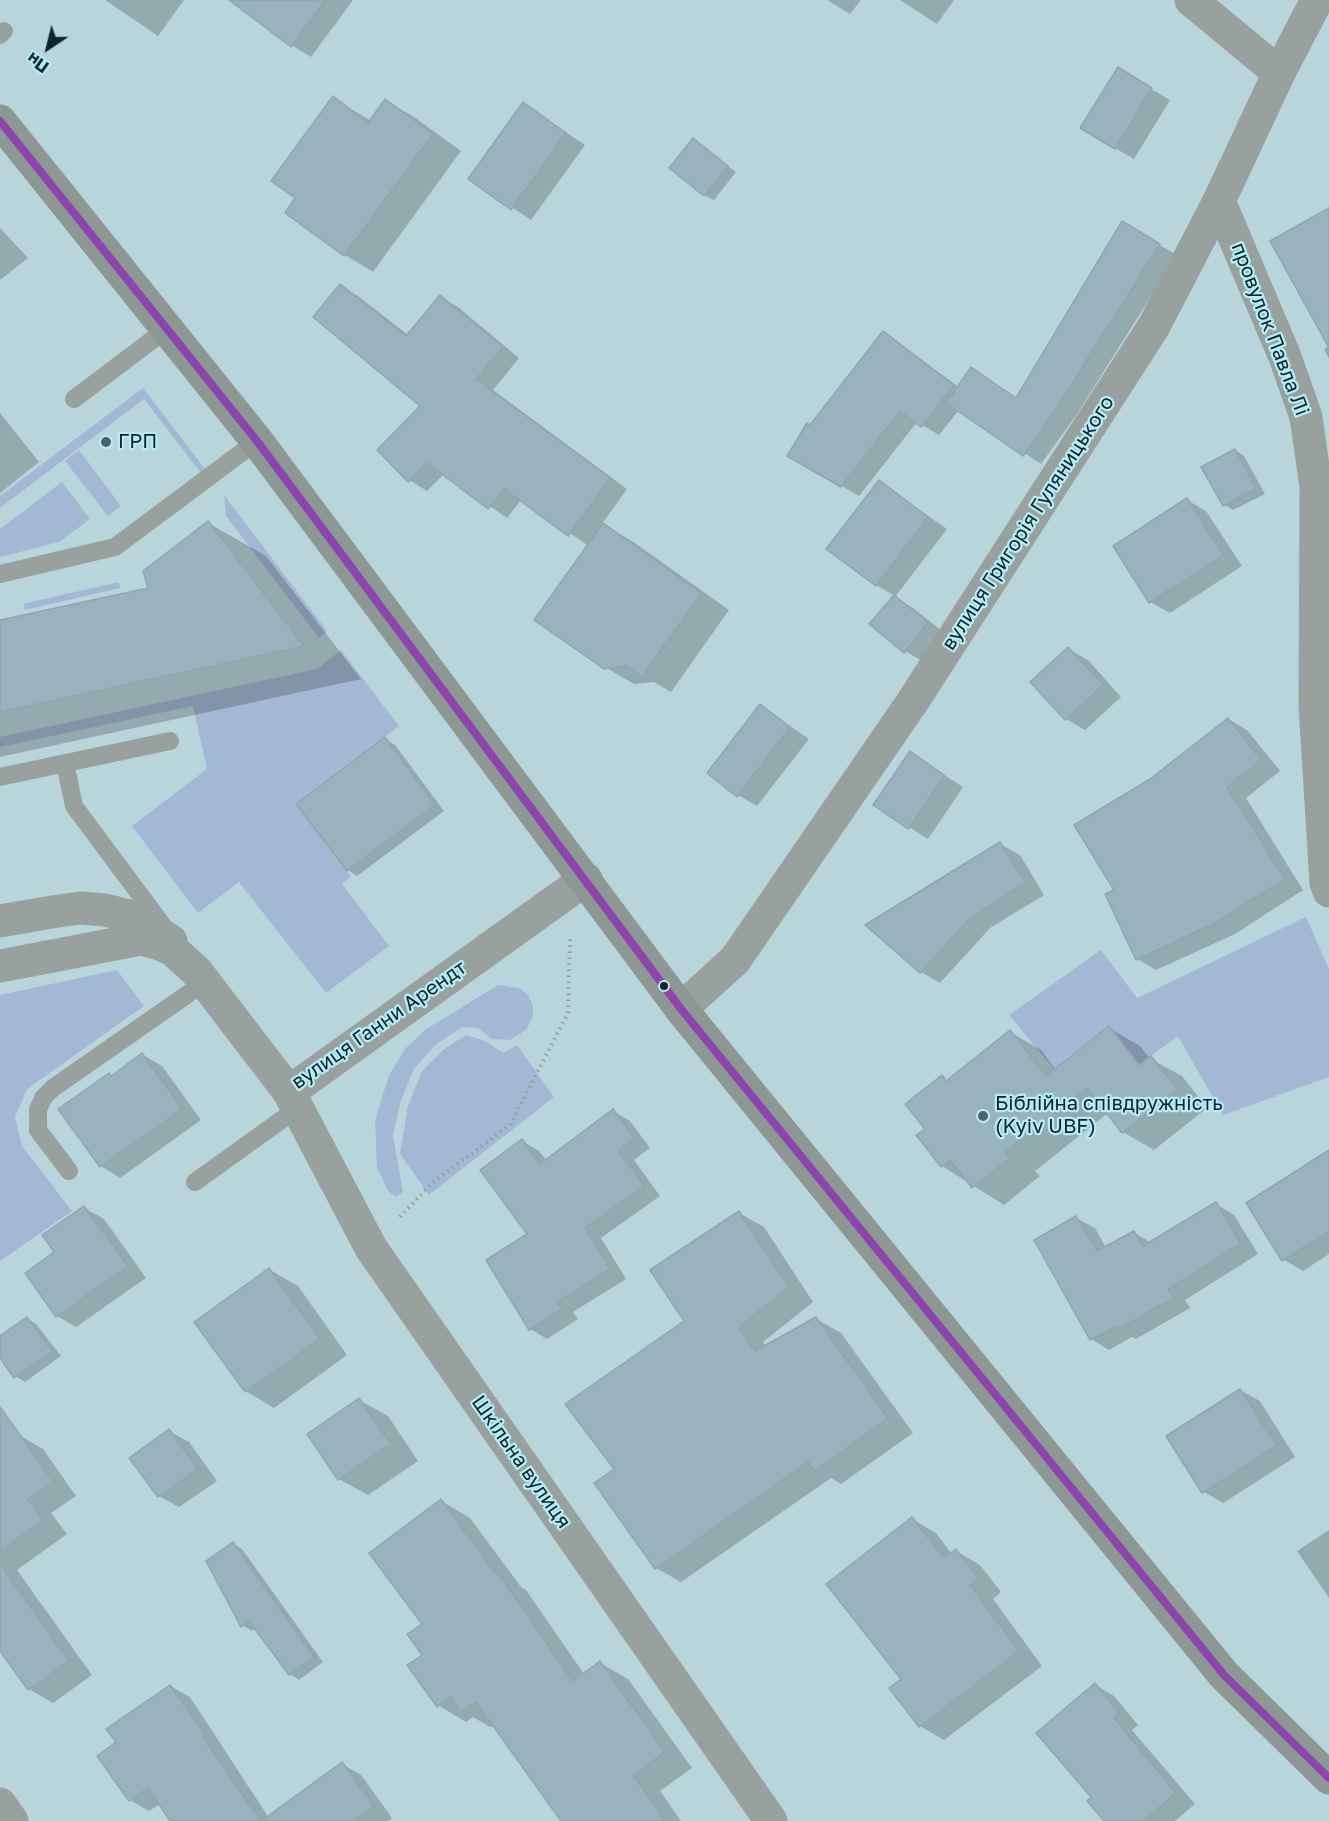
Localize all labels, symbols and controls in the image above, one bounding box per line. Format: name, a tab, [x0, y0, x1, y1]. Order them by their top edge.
north arrow	[18, 18, 78, 78]
text: Пн	[23, 48, 52, 77]
street label: провулок Павла Лі	[1226, 239, 1314, 419]
street label: вулиця Григорія Гуляницького	[937, 391, 1119, 655]
place label: ГРП	[118, 430, 157, 454]
marker: ГРП	[99, 435, 113, 449]
street label: вулиця Ганни Арендт	[287, 956, 471, 1094]
unlabelled marker	[658, 980, 670, 992]
place label: Біблійна співдружність (Kyiv UBF)	[995, 1092, 1223, 1139]
marker: Біблійна співдружність (Kyiv UBF)	[976, 1109, 990, 1123]
street label: Шкільна вулиця	[466, 1391, 576, 1533]

